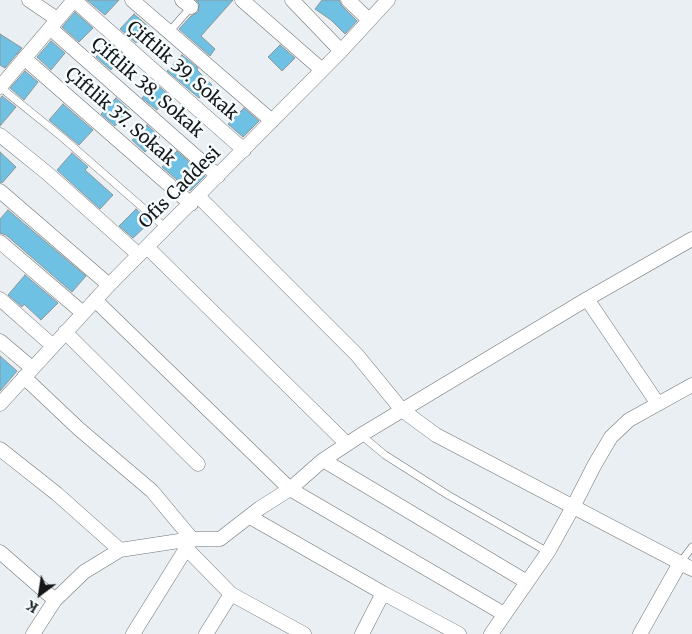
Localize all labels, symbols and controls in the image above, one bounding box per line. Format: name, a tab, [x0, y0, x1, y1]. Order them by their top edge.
street label: Çiftlik 39. Sokak	[122, 17, 242, 125]
street label: Çiftlik 38. Sokak	[87, 33, 207, 143]
street label: Çiftlik 37. Sokak	[61, 63, 179, 171]
street label: Ofis Caddesi	[135, 143, 225, 233]
north arrow	[15, 569, 65, 619]
text: K	[23, 596, 41, 617]

